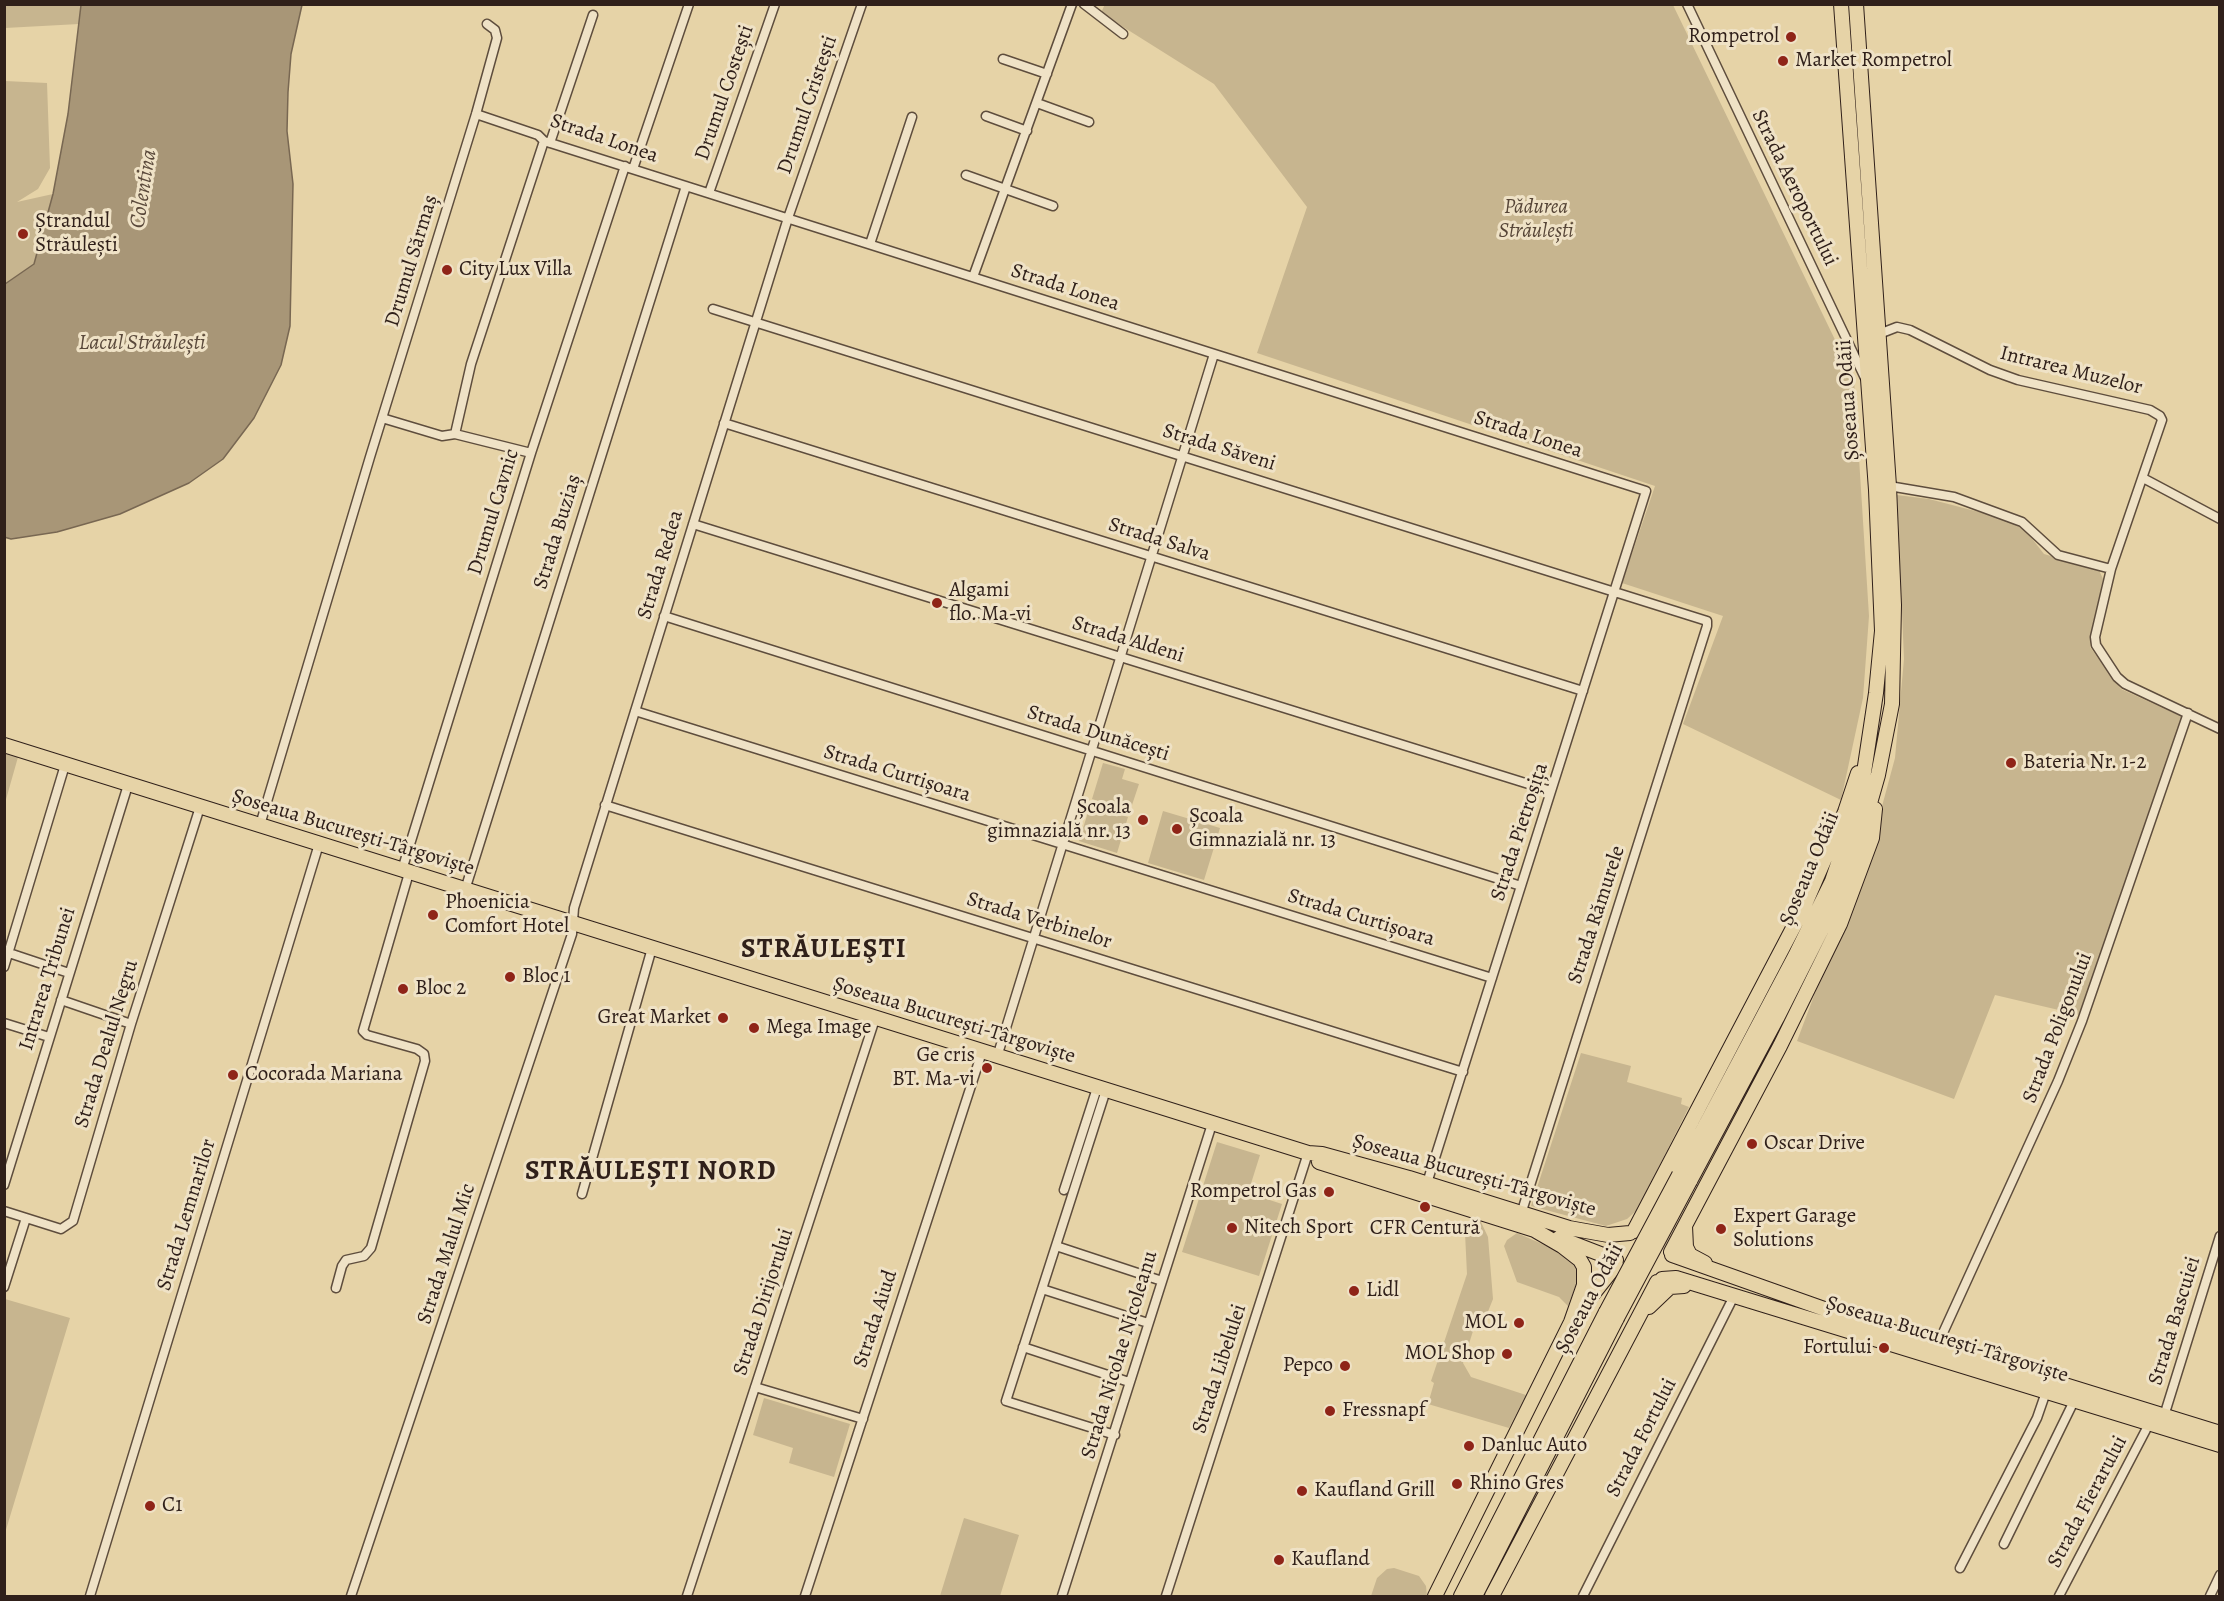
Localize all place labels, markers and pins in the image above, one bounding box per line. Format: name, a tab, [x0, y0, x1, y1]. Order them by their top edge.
place label: Rompetrol	[1688, 24, 1779, 50]
marker: Rompetrol	[1784, 30, 1798, 44]
place label: Market Rompetrol	[1795, 48, 1952, 74]
marker: Market Rompetrol	[1776, 54, 1790, 68]
place label: Ștrandul Străulești	[35, 209, 118, 259]
marker: Ștrandul Străulești	[16, 227, 30, 241]
place label: City Lux Villa	[459, 257, 572, 283]
marker: City Lux Villa	[440, 263, 454, 277]
place label: Algami flo. Ma-vi	[949, 578, 1031, 628]
marker: Algami flo. Ma-vi	[930, 596, 944, 610]
place label: Bateria Nr. 1-2	[2023, 750, 2147, 776]
marker: Bateria Nr. 1-2	[2004, 756, 2018, 770]
place label: Școala gimnazială nr. 13	[987, 795, 1131, 845]
place label: Școala Gimnazială nr. 13	[1189, 804, 1336, 854]
marker: Școala gimnazială nr. 13	[1136, 813, 1150, 827]
marker: Școala Gimnazială nr. 13	[1170, 822, 1184, 836]
place label: Phoenicia Comfort Hotel	[445, 890, 569, 940]
marker: Phoenicia Comfort Hotel	[426, 908, 440, 922]
place label: Bloc 1	[522, 964, 570, 990]
marker: Bloc 1	[503, 970, 517, 984]
place label: Bloc 2	[415, 976, 466, 1002]
marker: Bloc 2	[396, 982, 410, 996]
place label: Great Market	[598, 1005, 711, 1031]
marker: Great Market	[716, 1011, 730, 1025]
place label: Mega Image	[766, 1015, 871, 1041]
marker: Mega Image	[747, 1021, 761, 1035]
place label: Ge cris BT. Ma-vi	[892, 1043, 975, 1093]
marker: Ge cris BT. Ma-vi	[980, 1061, 994, 1075]
place label: Cocorada Mariana	[245, 1062, 402, 1088]
marker: Cocorada Mariana	[226, 1068, 240, 1082]
place label: Oscar Drive	[1764, 1131, 1865, 1157]
marker: Oscar Drive	[1745, 1137, 1759, 1151]
place label: Rompetrol Gas	[1190, 1179, 1317, 1205]
marker: Rompetrol Gas	[1322, 1185, 1336, 1199]
marker: CFR Centură	[1418, 1200, 1432, 1214]
place label: Expert Garage Solutions	[1733, 1204, 1856, 1254]
place label: Nitech Sport	[1244, 1215, 1353, 1241]
place label: CFR Centură	[1370, 1216, 1480, 1242]
marker: Nitech Sport	[1225, 1221, 1239, 1235]
marker: Expert Garage Solutions	[1714, 1222, 1728, 1236]
place label: Lidl	[1366, 1278, 1399, 1304]
marker: Lidl	[1347, 1284, 1361, 1298]
place label: MOL	[1464, 1310, 1507, 1336]
marker: MOL	[1512, 1316, 1526, 1330]
place label: Fortului	[1803, 1335, 1872, 1361]
place label: MOL Shop	[1404, 1341, 1495, 1367]
marker: Fortului	[1877, 1341, 1891, 1355]
marker: MOL Shop	[1500, 1347, 1514, 1361]
place label: Pepco	[1283, 1353, 1333, 1379]
marker: Pepco	[1338, 1359, 1352, 1373]
place label: Fressnapf	[1342, 1398, 1426, 1424]
marker: Fressnapf	[1323, 1404, 1337, 1418]
place label: Danluc Auto	[1481, 1433, 1587, 1459]
marker: Danluc Auto	[1462, 1439, 1476, 1453]
place label: Rhino Gres	[1469, 1471, 1564, 1497]
marker: Rhino Gres	[1450, 1477, 1464, 1491]
place label: Kaufland Grill	[1314, 1478, 1435, 1504]
marker: Kaufland Grill	[1295, 1484, 1309, 1498]
place label: C1	[162, 1493, 182, 1519]
marker: C1	[143, 1499, 157, 1513]
place label: Kaufland	[1291, 1547, 1370, 1573]
marker: Kaufland	[1272, 1553, 1286, 1567]

